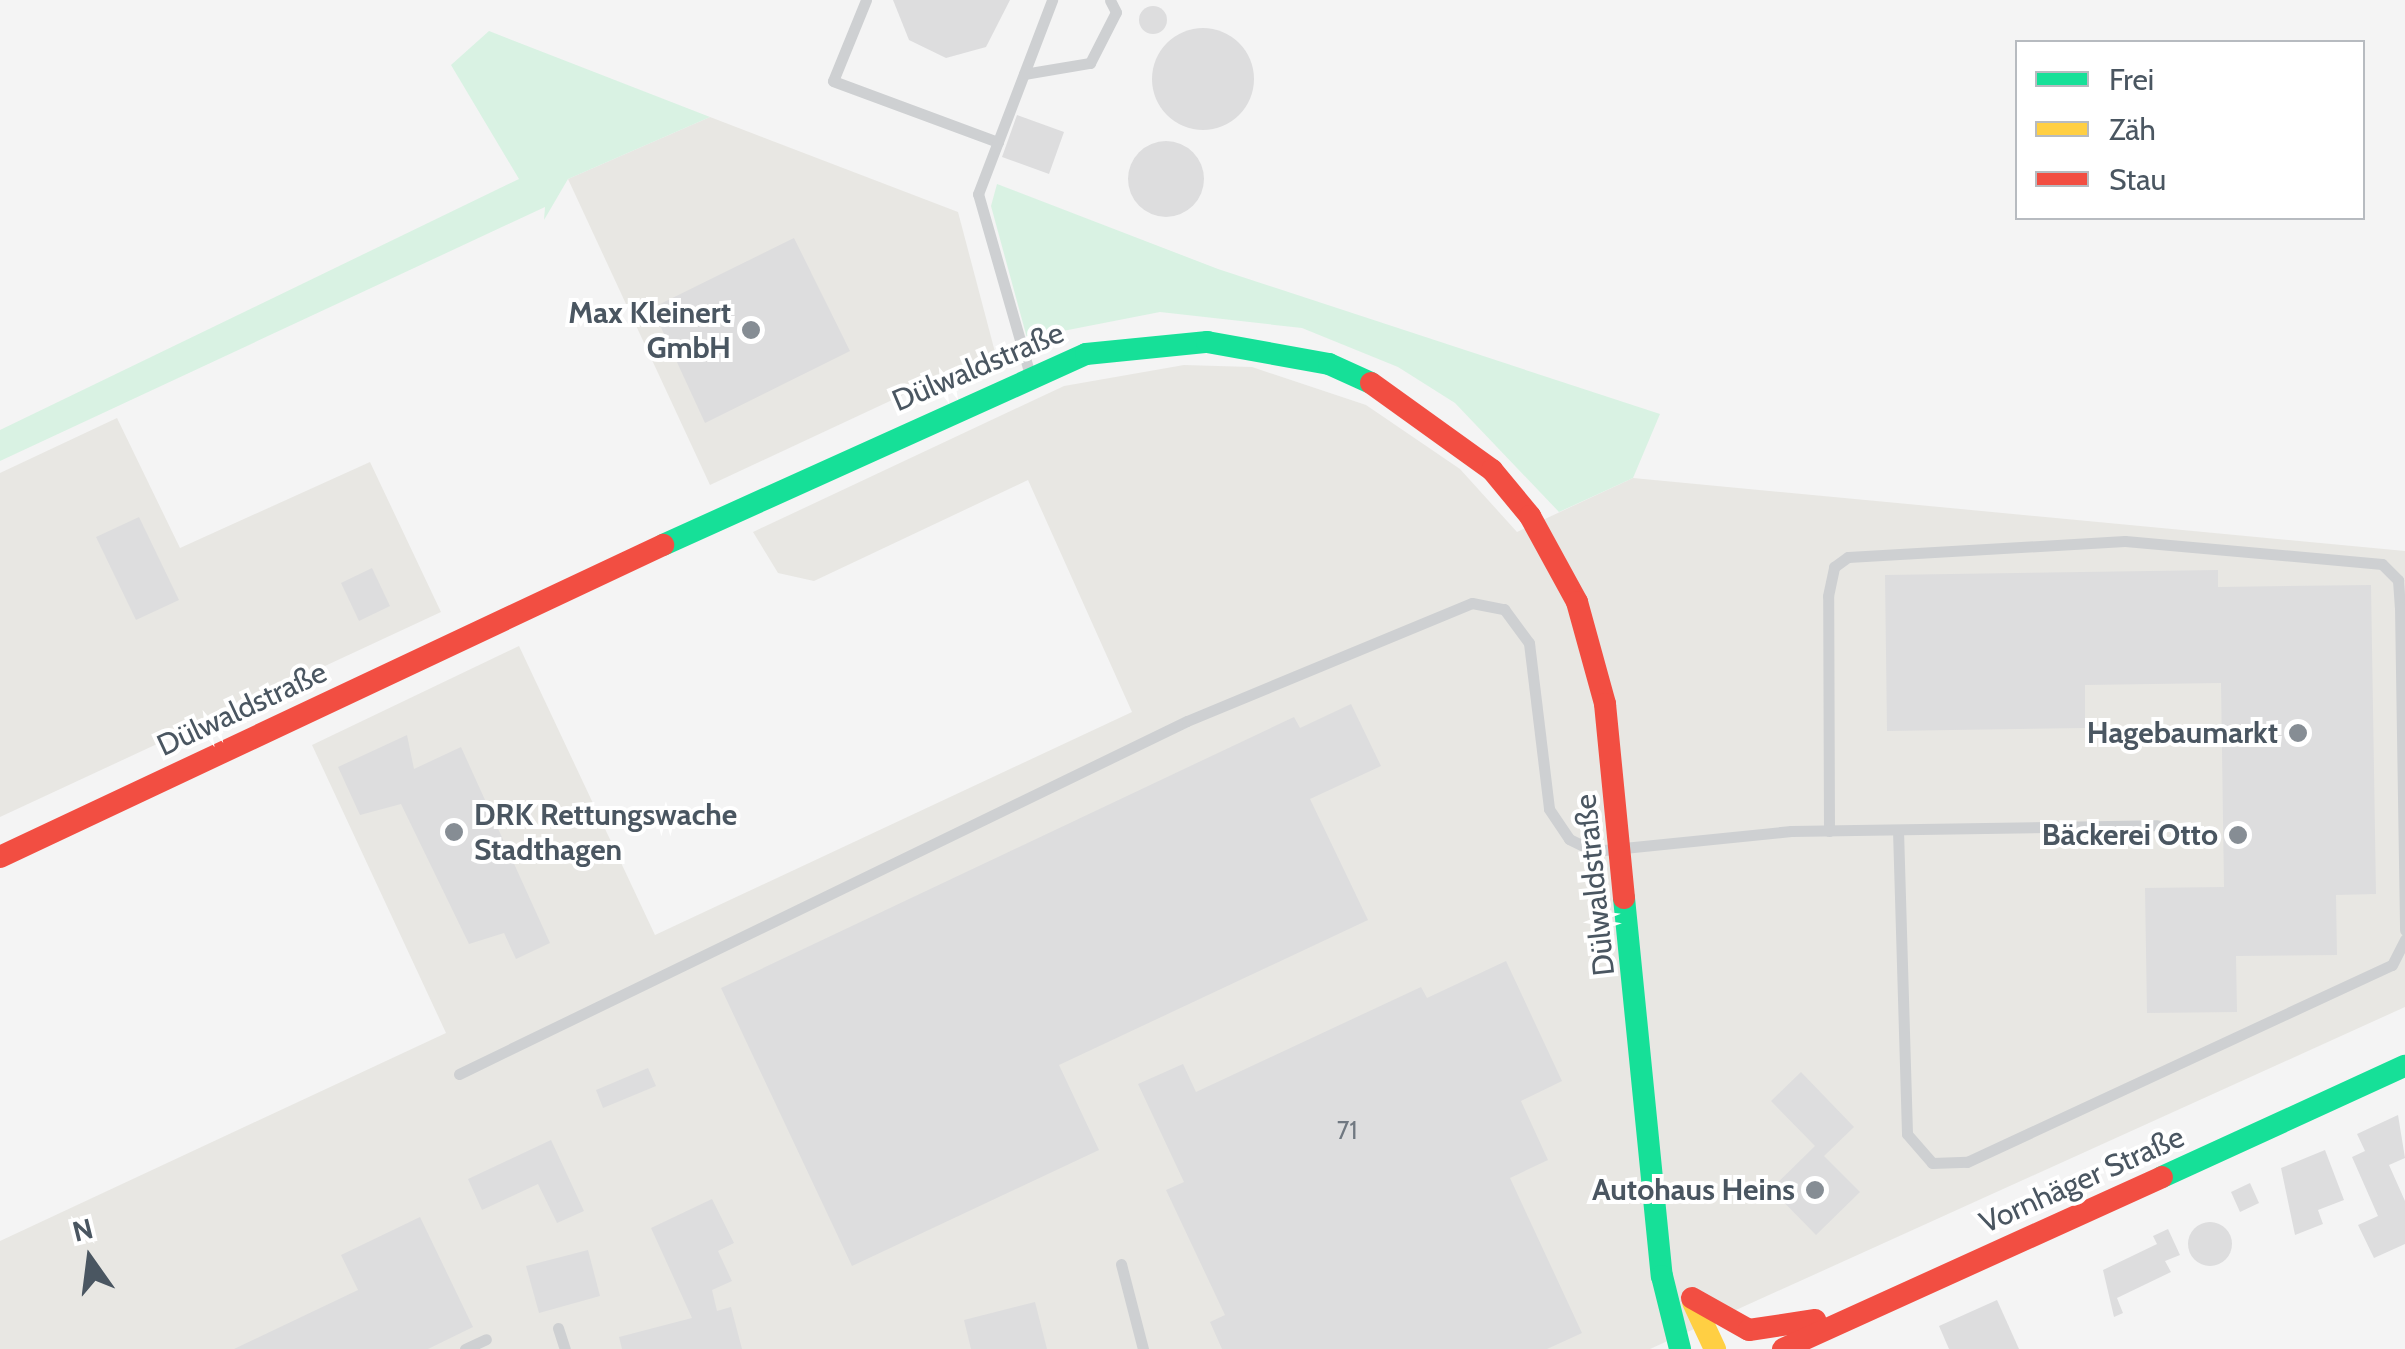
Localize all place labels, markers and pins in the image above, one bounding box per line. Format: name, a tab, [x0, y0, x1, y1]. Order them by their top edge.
place label: Max Kleinert GmbH	[568, 295, 731, 366]
marker: Max Kleinert GmbH	[740, 319, 762, 341]
place label: Hagebaumarkt	[2087, 715, 2278, 751]
marker: Hagebaumarkt	[2287, 722, 2309, 744]
place label: DRK Rettungswache Stadthagen	[474, 797, 737, 868]
place label: Bäckerei Otto	[2042, 817, 2218, 853]
marker: DRK Rettungswache Stadthagen	[443, 821, 465, 843]
marker: Bäckerei Otto	[2227, 824, 2249, 846]
place label: Autohaus Heins	[1592, 1172, 1795, 1208]
marker: Autohaus Heins	[1804, 1179, 1826, 1201]

